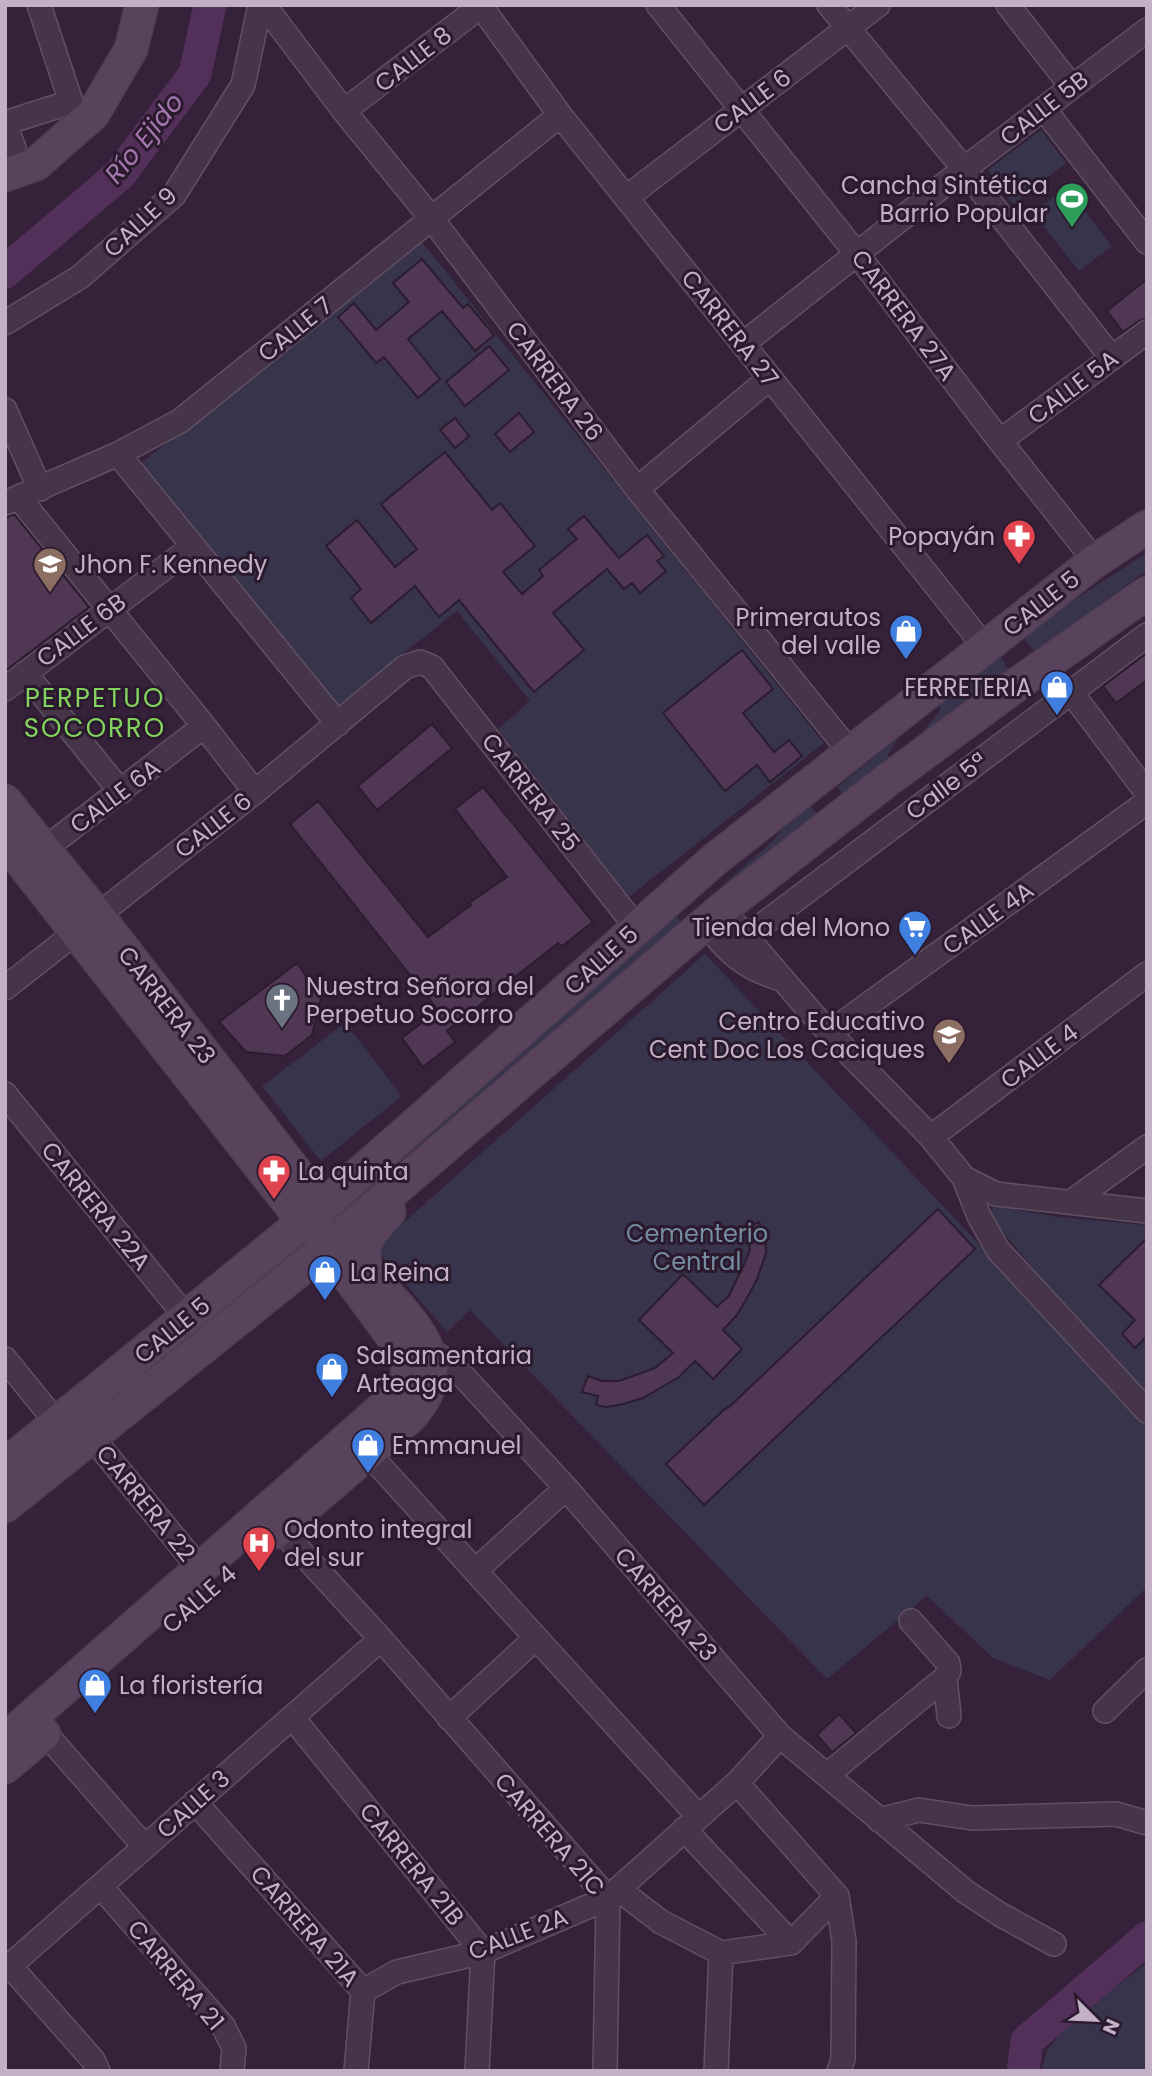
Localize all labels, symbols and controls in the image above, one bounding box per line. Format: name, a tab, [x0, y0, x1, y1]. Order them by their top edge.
street label: CALLE 8	[368, 19, 458, 99]
street label: CALLE 6	[706, 61, 798, 141]
street label: CALLE 5B	[993, 63, 1095, 153]
water label: Río Ejido	[96, 85, 192, 191]
place label: Cancha Sintética Barrio Popular	[841, 169, 1048, 230]
street label: CALLE 9	[96, 179, 184, 265]
sports icon: Cancha Sintética Barrio Popular	[1053, 180, 1091, 229]
street label: CARRERA 27A	[844, 243, 964, 387]
street label: CARRERA 27	[674, 263, 786, 393]
street label: CALLE 7	[251, 289, 339, 369]
street label: CARRERA 26	[499, 314, 611, 448]
street label: CALLE 5A	[1021, 342, 1125, 432]
pharmacy icon: Popayán	[1000, 517, 1038, 566]
place label: Popayán	[888, 520, 995, 553]
school or university icon: Jhon F. Kennedy	[31, 545, 69, 594]
place label: Jhon F. Kennedy	[74, 548, 268, 581]
street label: CALLE 5	[996, 563, 1086, 643]
street label: CALLE 6B	[29, 585, 133, 675]
place label: Primerautos del valle	[735, 601, 881, 662]
shop icon: Primerautos del valle	[887, 612, 925, 661]
shop icon: FERRETERIA	[1038, 668, 1076, 717]
place label: FERRETERIA	[904, 671, 1032, 704]
district label: PERPETUO SOCORRO	[24, 680, 166, 746]
street label: CARRERA 25	[474, 726, 588, 858]
street label: Calle 5ª	[899, 745, 993, 827]
street label: CALLE 6A	[63, 751, 167, 841]
street label: CALLE 6	[168, 784, 258, 866]
street label: CALLE 4A	[936, 874, 1040, 962]
supermarket icon: Tienda del Mono	[896, 908, 934, 957]
place label: Tienda del Mono	[692, 911, 890, 944]
street label: CALLE 5	[557, 918, 645, 1002]
street label: CARRERA 23	[110, 939, 224, 1071]
place label: Nuestra Señora del Perpetuo Socorro	[306, 970, 534, 1031]
church icon: Nuestra Señora del Perpetuo Socorro	[263, 981, 301, 1030]
place label: Centro Educativo Cent Doc Los Caciques	[649, 1005, 925, 1066]
school or university icon: Centro Educativo Cent Doc Los Caciques	[930, 1016, 968, 1065]
street label: CALLE 4	[993, 1016, 1085, 1096]
street label: CARRERA 22A	[34, 1135, 158, 1277]
pharmacy icon: La quinta	[255, 1152, 293, 1201]
place label: La quinta	[298, 1155, 409, 1188]
park label: Cementerio Central	[626, 1217, 768, 1278]
shop icon: La Reina	[306, 1253, 344, 1302]
place label: La Reina	[350, 1256, 450, 1289]
street label: CALLE 5	[127, 1289, 217, 1371]
place label: Salsamentaria Arteaga	[356, 1339, 532, 1400]
shop icon: Salsamentaria Arteaga	[313, 1350, 351, 1399]
shop icon: Emmanuel	[349, 1426, 387, 1475]
place label: Emmanuel	[392, 1429, 521, 1462]
street label: CARRERA 22	[89, 1438, 203, 1568]
place label: Odonto integral del sur	[284, 1513, 473, 1574]
hospital icon: Odonto integral del sur	[240, 1524, 278, 1573]
street label: CARRERA 23	[607, 1540, 725, 1668]
street label: CALLE 4	[154, 1557, 244, 1641]
shop icon: La floristería	[76, 1666, 114, 1715]
place label: La floristería	[119, 1669, 263, 1702]
street label: CALLE 3	[149, 1762, 237, 1846]
street label: CARRERA 21C	[487, 1765, 613, 1903]
street label: CARRERA 21B	[352, 1795, 472, 1933]
street label: CARRERA 21A	[243, 1858, 367, 1994]
street label: CALLE 2A	[463, 1900, 573, 1968]
street label: CARRERA 21	[120, 1913, 232, 2037]
north arrow	[1061, 1985, 1131, 2055]
text: N	[1096, 2015, 1126, 2039]

